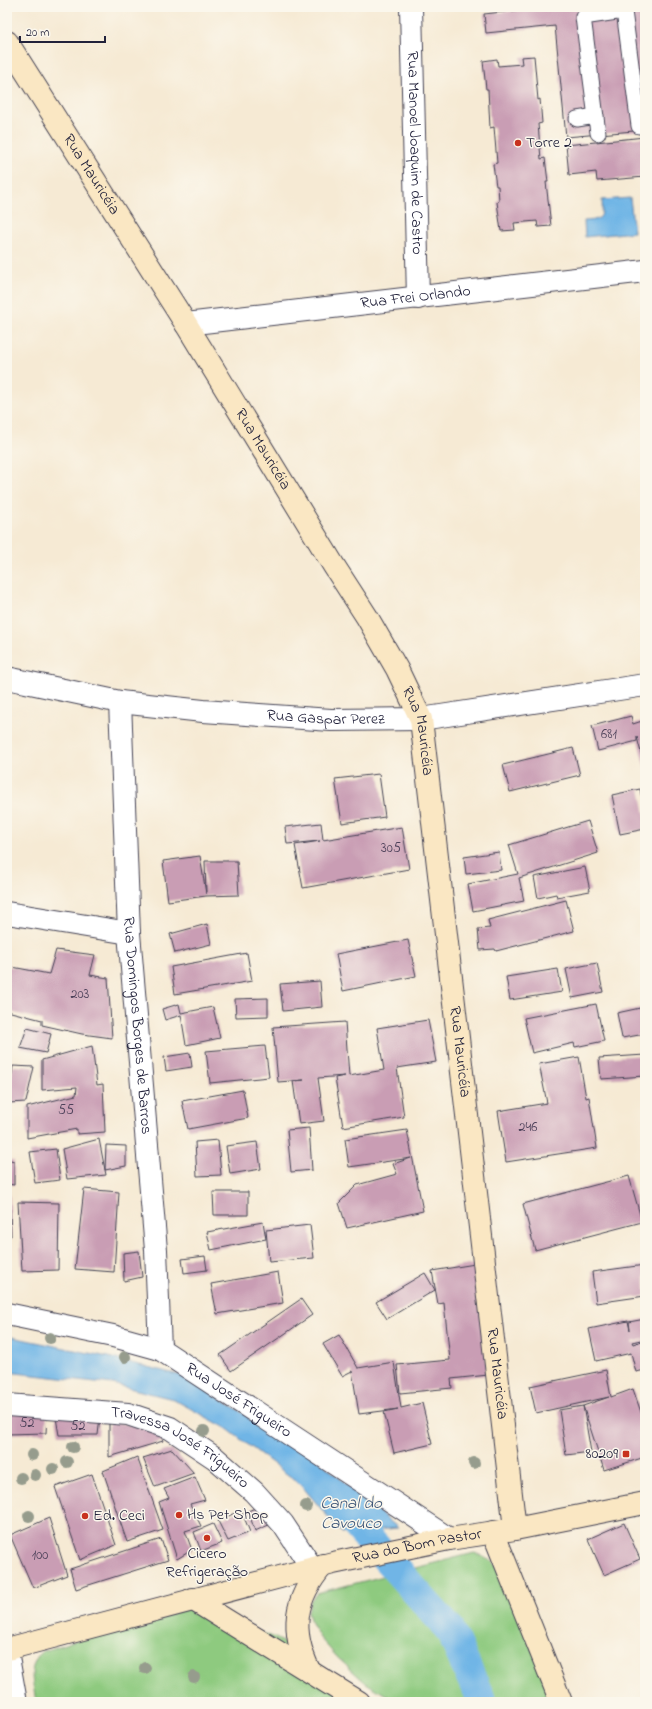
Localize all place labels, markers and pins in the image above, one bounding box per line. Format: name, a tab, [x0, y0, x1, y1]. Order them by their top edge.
place label: Torre 2	[526, 131, 572, 155]
marker: Torre 2	[513, 138, 523, 148]
place label: 80209	[585, 1442, 618, 1466]
marker: 80209	[621, 1449, 631, 1459]
place label: Hs Pet Shop	[187, 1503, 268, 1527]
place label: Ed. Ceci	[93, 1504, 145, 1528]
marker: Hs Pet Shop	[174, 1510, 184, 1520]
marker: Ed. Ceci	[80, 1511, 90, 1521]
marker: Cicero Refrigeração	[202, 1533, 212, 1543]
place label: Cicero Refrigeração	[166, 1542, 248, 1584]

